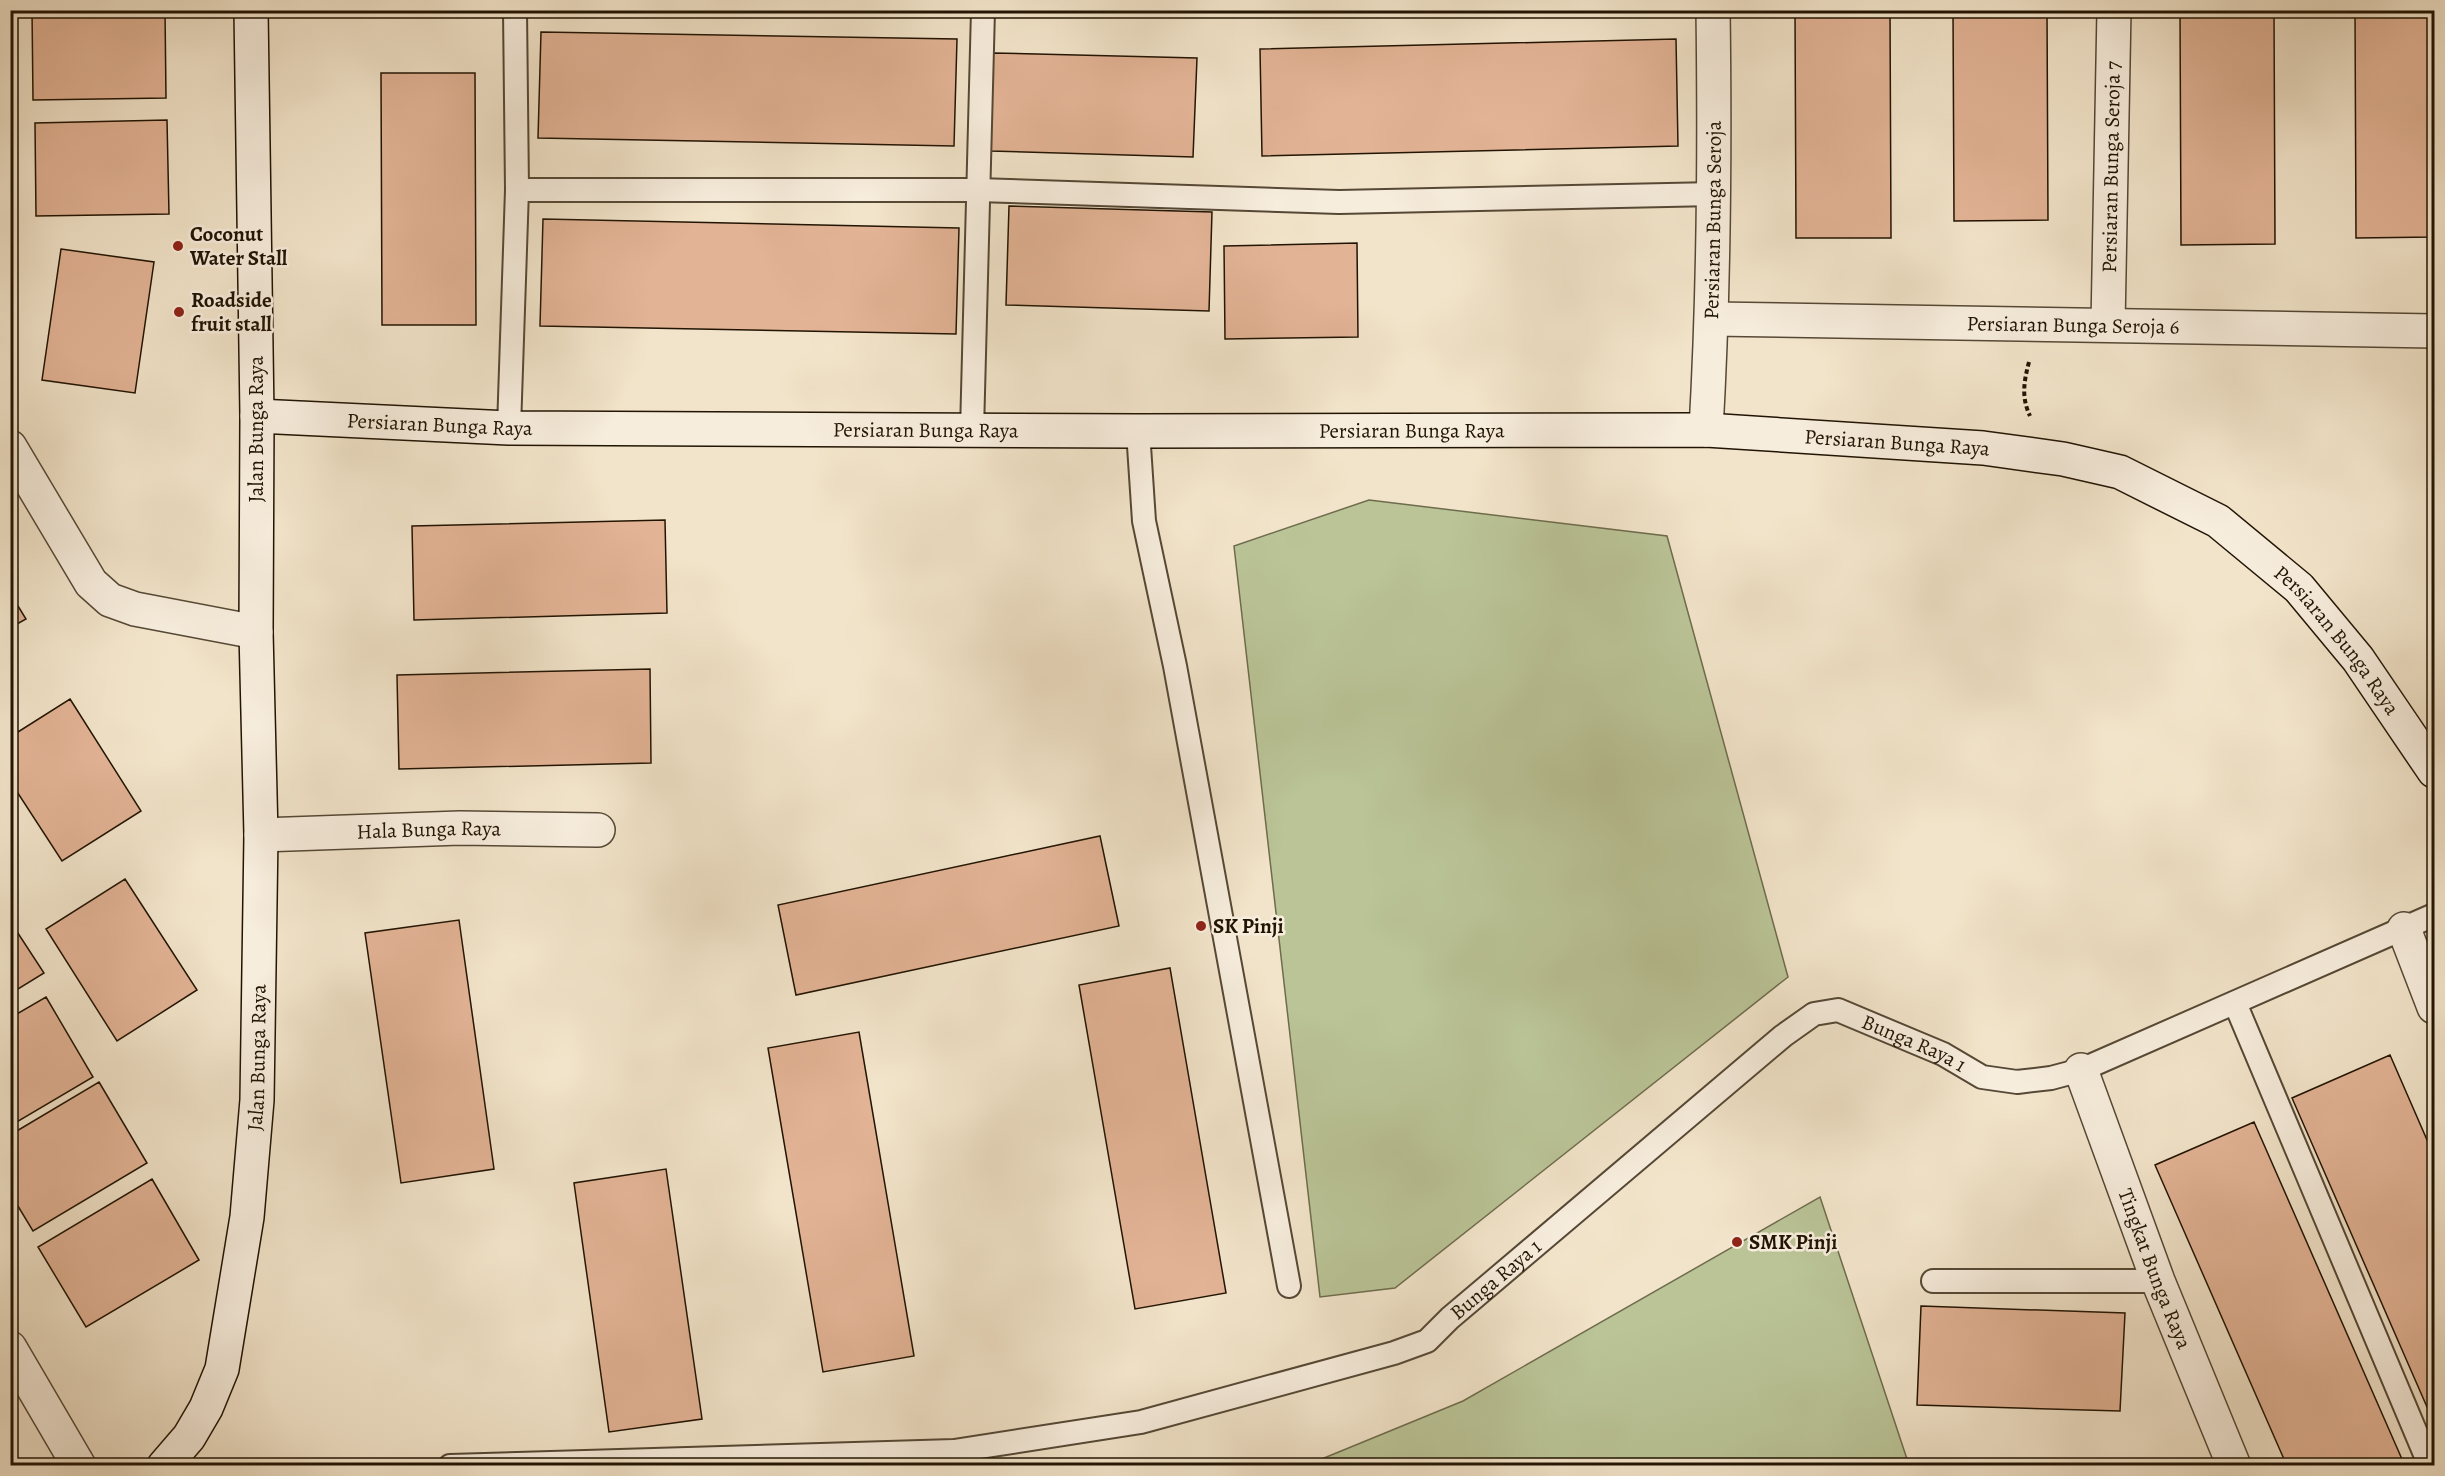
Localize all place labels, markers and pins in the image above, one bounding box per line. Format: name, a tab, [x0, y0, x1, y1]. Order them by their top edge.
place label: Coconut Water Stall	[189, 220, 288, 272]
marker: Coconut Water Stall	[171, 239, 185, 253]
place label: Roadside fruit stall	[191, 286, 272, 338]
marker: Roadside fruit stall	[172, 305, 186, 319]
place label: SK Pinji	[1213, 912, 1284, 940]
marker: SK Pinji	[1194, 919, 1208, 933]
place label: SMK Pinji	[1749, 1228, 1837, 1256]
marker: SMK Pinji	[1730, 1235, 1744, 1249]

